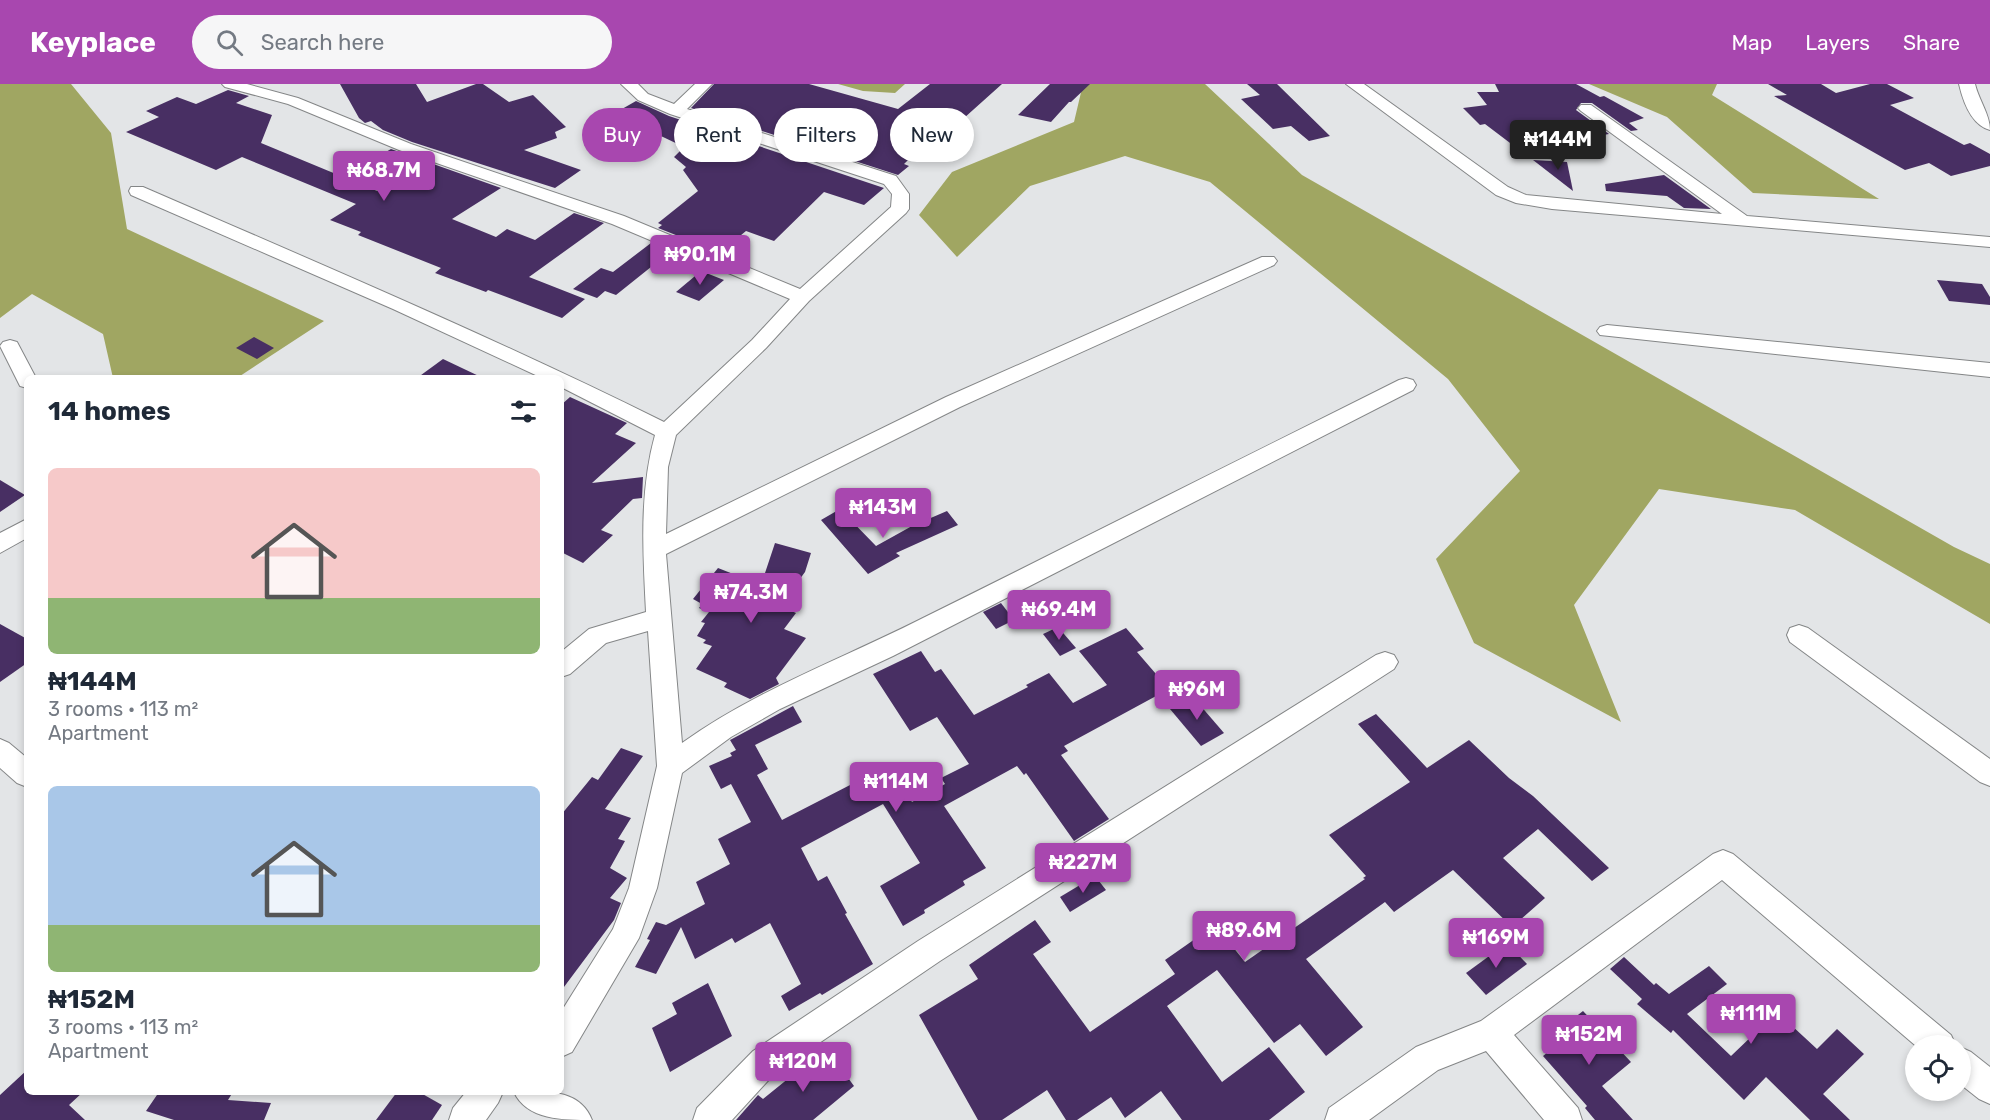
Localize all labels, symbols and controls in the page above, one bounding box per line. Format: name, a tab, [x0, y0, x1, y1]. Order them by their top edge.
search box	[192, 15, 612, 69]
text: Keyplace	[30, 26, 156, 59]
icon: search	[213, 26, 246, 59]
text: Search here	[261, 29, 384, 56]
text: Map	[1731, 30, 1772, 55]
text: Layers	[1805, 30, 1870, 55]
text: Share	[1903, 30, 1960, 55]
chip: Buy	[582, 108, 662, 162]
chip: Rent	[674, 108, 762, 162]
chip: Filters	[774, 108, 878, 162]
chip: New	[890, 108, 974, 162]
pin: ₦144M	[1516, 120, 1600, 171]
text: ₦144M	[1524, 127, 1592, 151]
pin: ₦68.7M	[335, 151, 433, 202]
text: ₦68.7M	[347, 158, 421, 182]
pin: ₦90.1M	[651, 235, 749, 286]
text: ₦90.1M	[664, 242, 736, 266]
icon: filters	[507, 395, 540, 428]
text: 14 homes	[48, 396, 171, 427]
pin: ₦143M	[841, 488, 925, 539]
text: ₦143M	[849, 495, 917, 519]
icon: home	[240, 507, 348, 615]
pin: ₦74.3M	[702, 573, 800, 624]
text: ₦74.3M	[714, 580, 788, 604]
pin: ₦69.4M	[1010, 590, 1108, 641]
text: ₦69.4M	[1021, 597, 1097, 621]
text: ₦144M	[48, 666, 137, 697]
pin: ₦96M	[1161, 670, 1233, 721]
text: ₦96M	[1169, 677, 1225, 701]
text: 3 rooms · 113 m²	[48, 697, 198, 721]
text: Apartment	[48, 721, 149, 745]
pin: ₦114M	[854, 762, 938, 813]
text: ₦114M	[864, 769, 928, 793]
icon: home	[240, 825, 348, 933]
pin: ₦227M	[1041, 843, 1125, 894]
text: ₦227M	[1049, 850, 1117, 874]
pin: ₦89.6M	[1195, 911, 1293, 962]
text: ₦89.6M	[1207, 918, 1281, 942]
pin: ₦169M	[1454, 918, 1538, 969]
text: ₦169M	[1463, 925, 1529, 949]
text: ₦152M	[48, 984, 135, 1015]
pin: ₦111M	[1709, 994, 1793, 1045]
text: ₦111M	[1721, 1001, 1781, 1025]
text: 3 rooms · 113 m²	[48, 1015, 198, 1039]
pin: ₦152M	[1547, 1015, 1631, 1066]
text: ₦152M	[1556, 1022, 1622, 1046]
map controls	[1905, 1035, 1971, 1101]
button: locate	[1905, 1035, 1971, 1101]
text: Apartment	[48, 1039, 149, 1063]
pin: ₦120M	[761, 1042, 845, 1093]
text: ₦120M	[769, 1049, 837, 1073]

